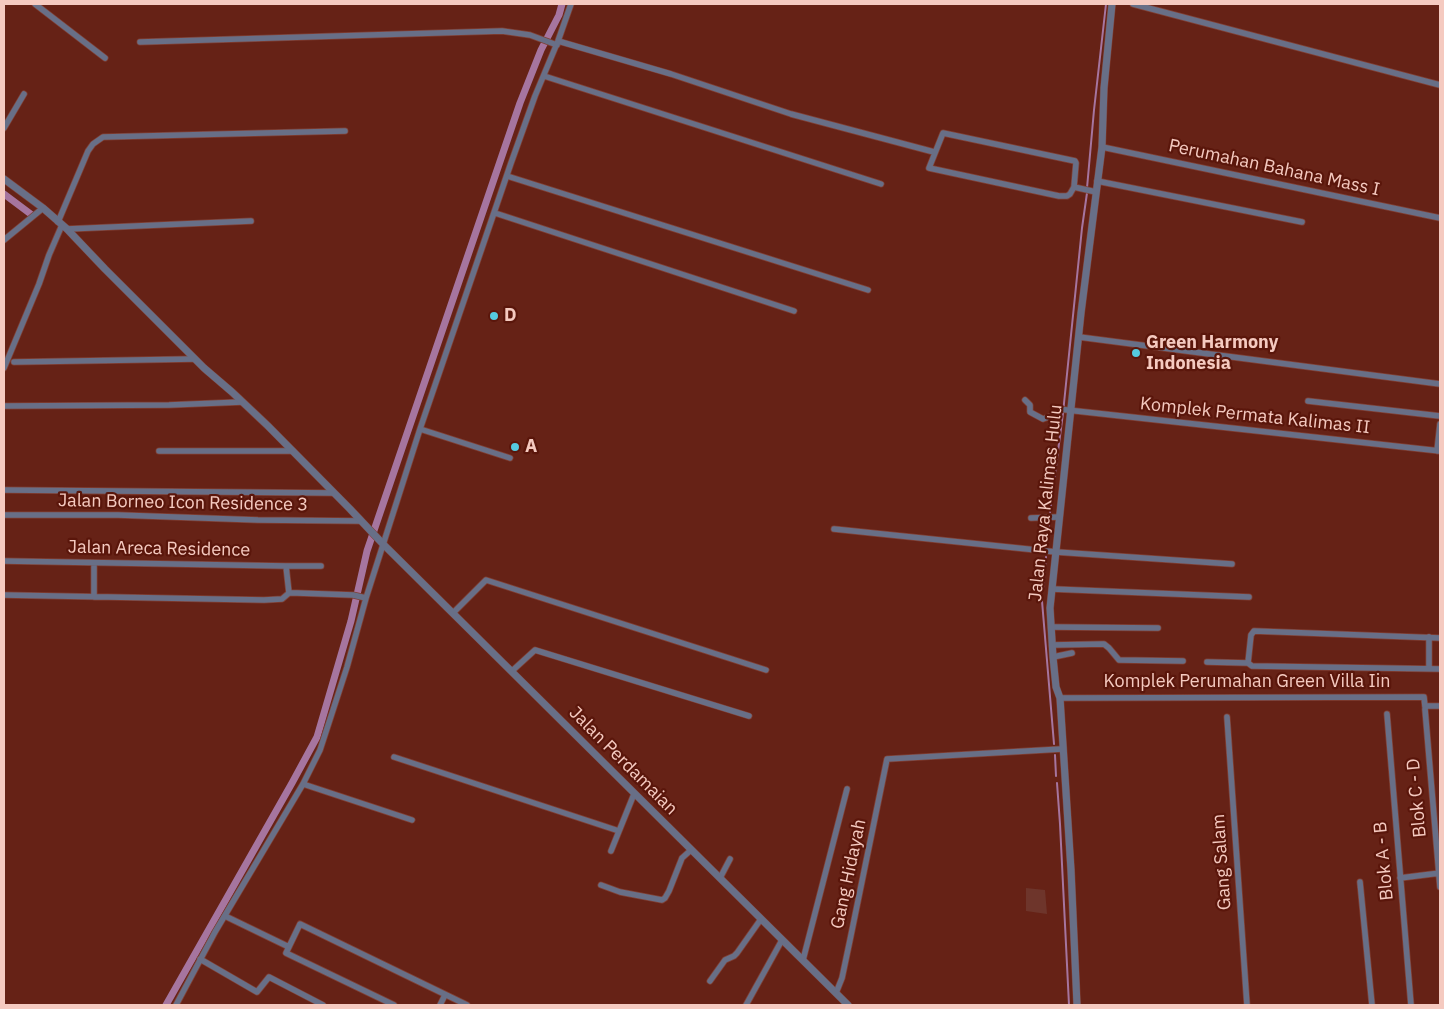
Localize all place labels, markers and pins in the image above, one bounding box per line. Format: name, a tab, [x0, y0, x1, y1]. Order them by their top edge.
place label: D	[504, 305, 517, 327]
marker: D	[488, 310, 500, 322]
place label: Green Harmony Indonesia	[1146, 332, 1278, 374]
marker: Green Harmony Indonesia	[1130, 347, 1142, 359]
place label: A	[525, 436, 537, 458]
marker: A	[509, 441, 521, 453]

